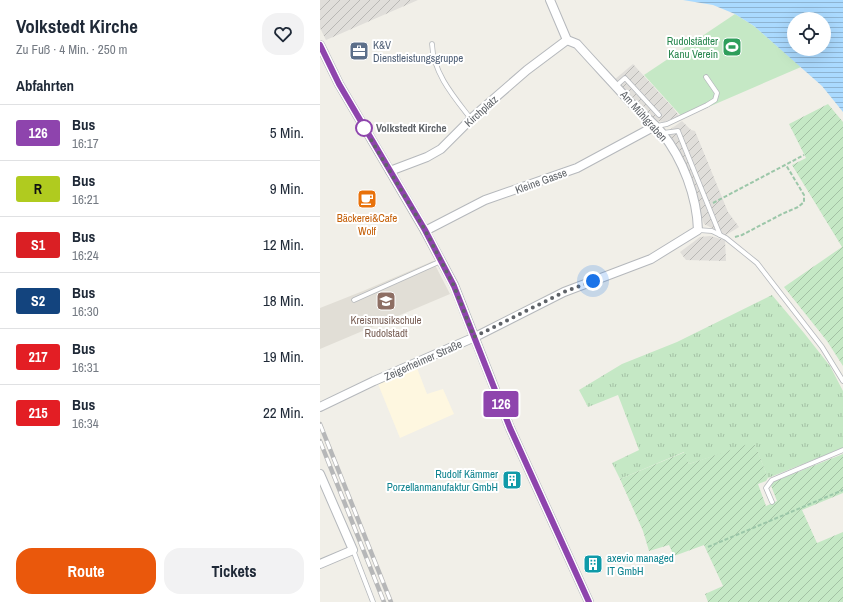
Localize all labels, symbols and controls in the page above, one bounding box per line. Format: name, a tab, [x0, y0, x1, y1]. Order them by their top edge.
map controls	[787, 12, 831, 56]
button: locate	[787, 12, 831, 56]
text: Volkstedt Kirche	[16, 13, 138, 39]
button: heart	[262, 13, 304, 55]
place label: Rudolstädter Kanu Verein	[667, 34, 718, 61]
sports icon: Rudolstädter Kanu Verein	[721, 36, 743, 58]
place label: K&V Dienstleistungsgruppe	[373, 38, 463, 65]
office icon: K&V Dienstleistungsgruppe	[348, 40, 370, 62]
text: Zu Fuß · 4 Min. · 250 m	[16, 41, 127, 58]
text: Abfahrten	[16, 75, 74, 96]
street label: Am Mühlgraben	[617, 87, 671, 144]
street label: Kirchplatz	[461, 92, 501, 130]
text: Bus	[72, 114, 95, 135]
marker: Volkstedt Kirche	[355, 119, 373, 137]
place label: Volkstedt Kirche	[376, 121, 447, 135]
text: 5 Min.	[270, 122, 304, 143]
text: 126	[28, 124, 48, 142]
text: 16:17	[72, 135, 99, 152]
street label: Kleine Gasse	[513, 165, 569, 197]
text: Bus	[72, 170, 95, 191]
text: 9 Min.	[270, 178, 304, 199]
text: R	[34, 180, 42, 198]
cafe icon: Bäckerei&Cafe Wolf	[356, 188, 378, 210]
text: 16:21	[72, 191, 99, 208]
place label: Bäckerei&Cafe Wolf	[337, 211, 397, 238]
text: Bus	[72, 226, 95, 247]
text: 12 Min.	[263, 234, 304, 255]
text: S1	[31, 236, 45, 254]
text: 16:24	[72, 247, 99, 264]
your location	[583, 271, 603, 291]
text: Bus	[72, 282, 95, 303]
text: 18 Min.	[263, 290, 304, 311]
school or university icon: Kreismusikschule Rudolstadt	[375, 290, 397, 312]
text: S2	[31, 292, 45, 310]
text: 16:30	[72, 303, 99, 320]
place label: Kreismusikschule Rudolstadt	[350, 313, 422, 340]
street label: Zeigerheimer Straße	[382, 337, 464, 383]
text: Bus	[72, 338, 95, 359]
text: 19 Min.	[263, 346, 304, 367]
text: 217	[28, 348, 48, 366]
text: 16:31	[72, 359, 99, 376]
line badge: 126	[478, 391, 524, 417]
text: Bus	[72, 394, 95, 415]
text: 126	[491, 395, 511, 413]
text: 22 Min.	[263, 402, 304, 423]
text: 215	[28, 404, 48, 422]
text: 16:34	[72, 415, 99, 432]
place label: Rudolf Kämmer Porzellanmanufaktur GmbH	[387, 467, 498, 494]
building icon: Rudolf Kämmer Porzellanmanufaktur GmbH	[501, 469, 523, 491]
button: Route	[16, 548, 156, 594]
button: Tickets	[164, 548, 304, 594]
place label: axevio managed IT GmbH	[607, 551, 674, 578]
building icon: axevio managed IT GmbH	[582, 553, 604, 575]

